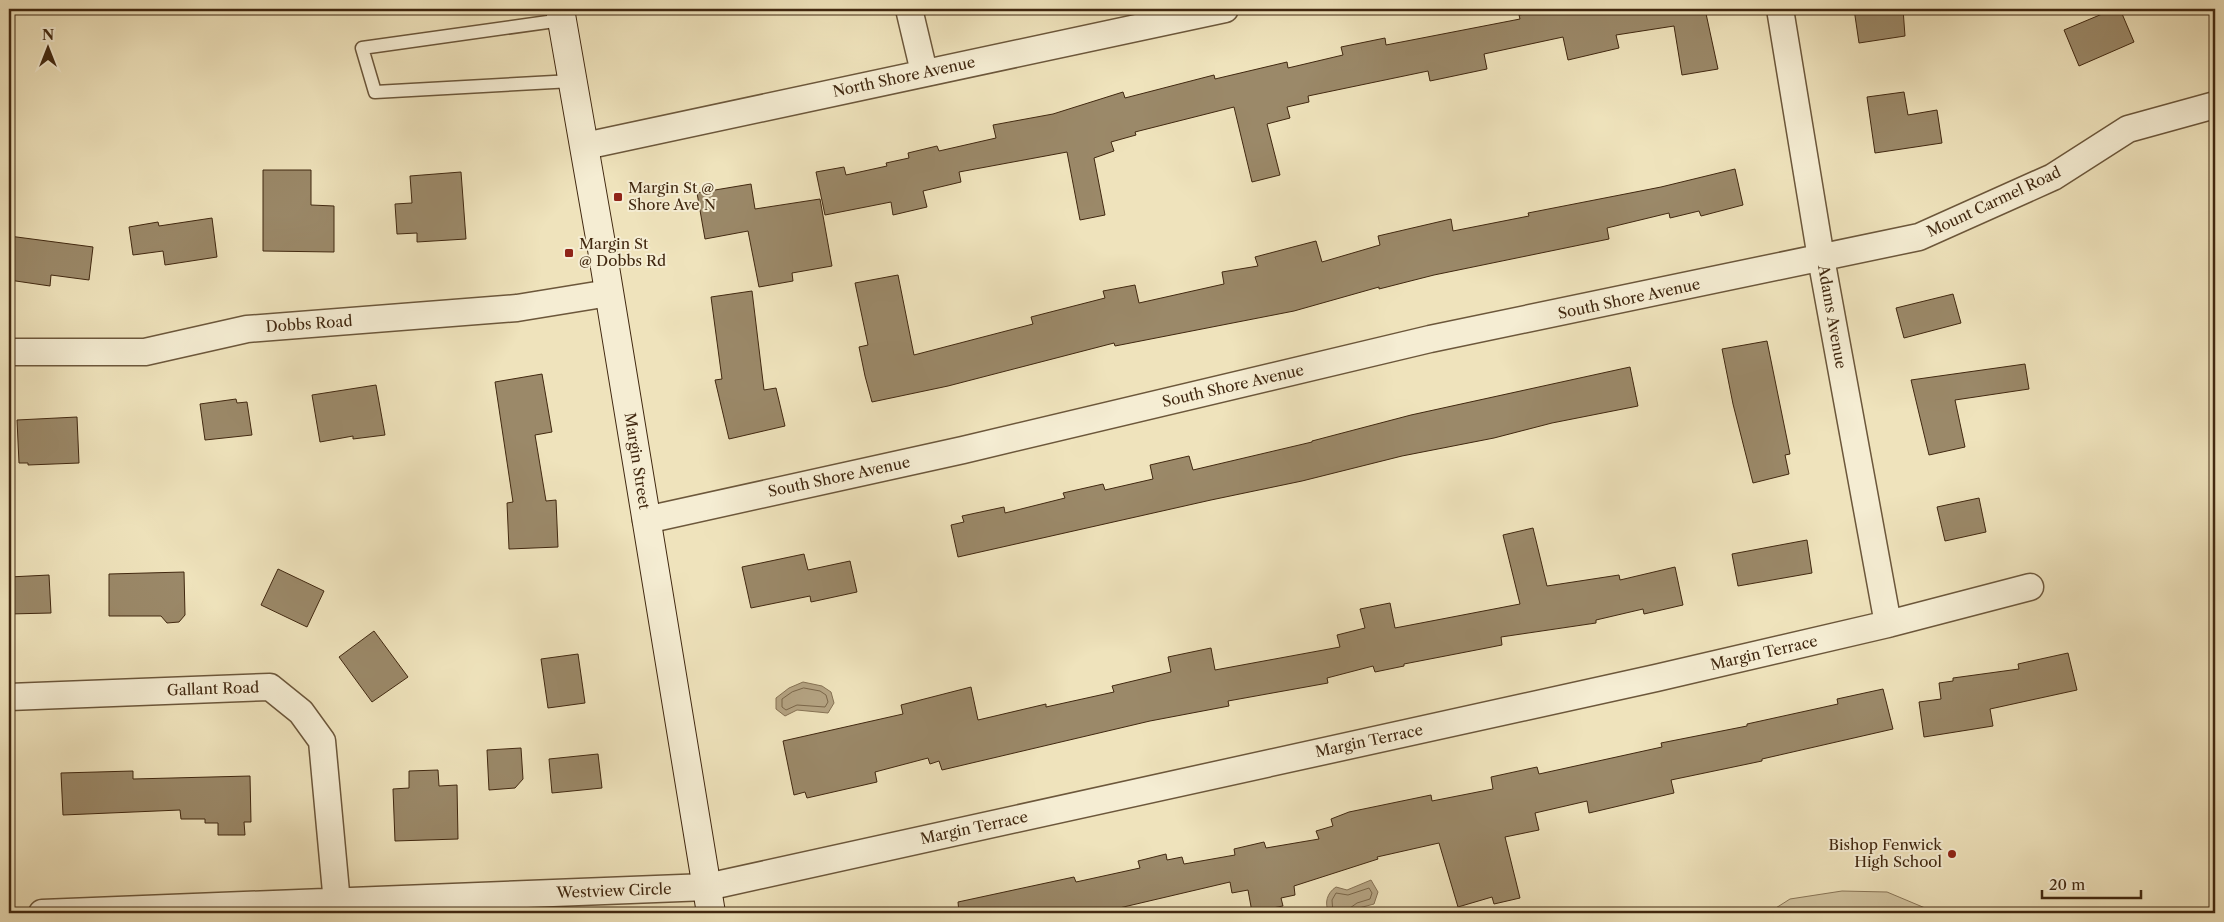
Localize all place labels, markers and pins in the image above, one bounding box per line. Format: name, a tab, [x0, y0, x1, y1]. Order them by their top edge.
place label: Margin St @ Shore Ave N	[628, 178, 716, 214]
marker: Margin St @ Shore Ave N	[612, 191, 624, 203]
place label: Margin St @ Dobbs Rd	[579, 234, 666, 270]
marker: Margin St @ Dobbs Rd	[563, 247, 575, 259]
place label: Bishop Fenwick High School	[1829, 835, 1943, 871]
marker: Bishop Fenwick High School	[1946, 848, 1958, 860]

